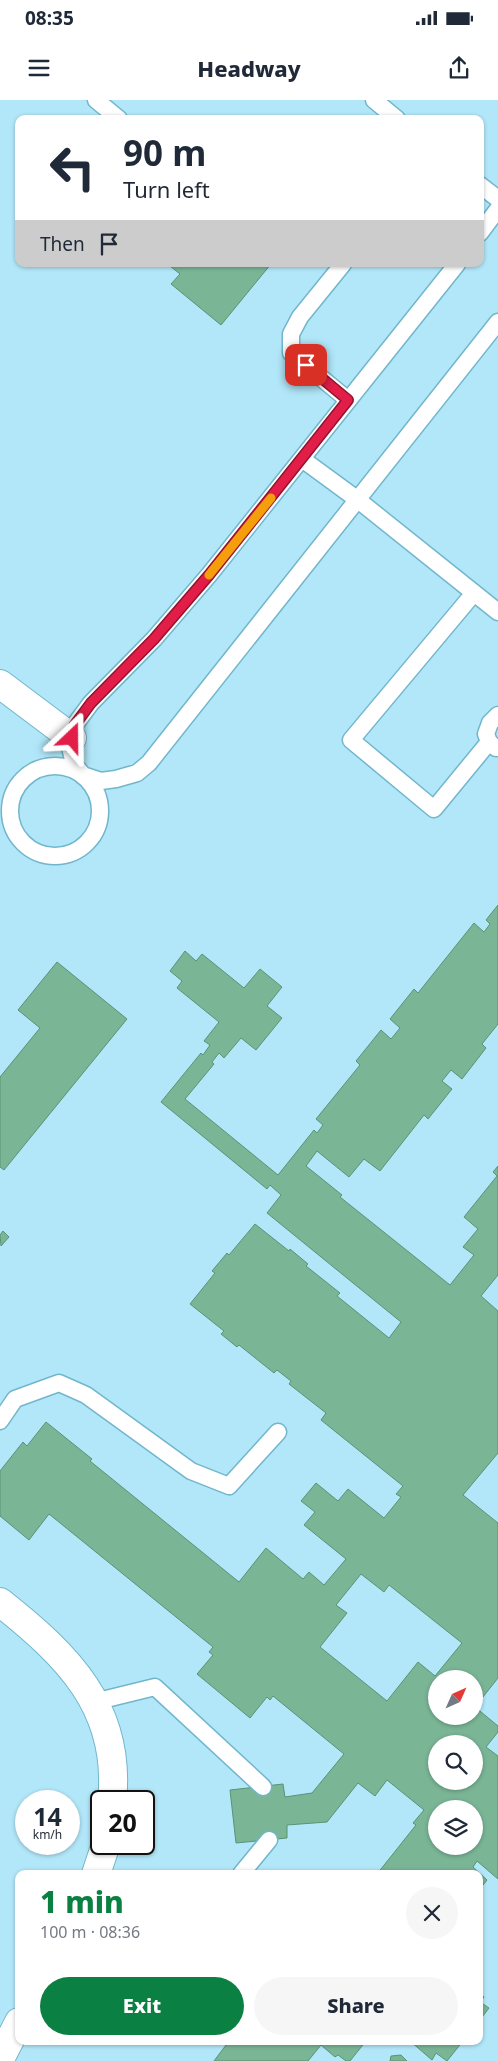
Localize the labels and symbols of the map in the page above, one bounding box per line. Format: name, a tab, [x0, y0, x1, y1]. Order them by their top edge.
pin	[285, 344, 327, 386]
position arrow	[45, 711, 97, 763]
north arrow	[428, 1670, 482, 1725]
speed limit sign: 20	[90, 1790, 155, 1855]

